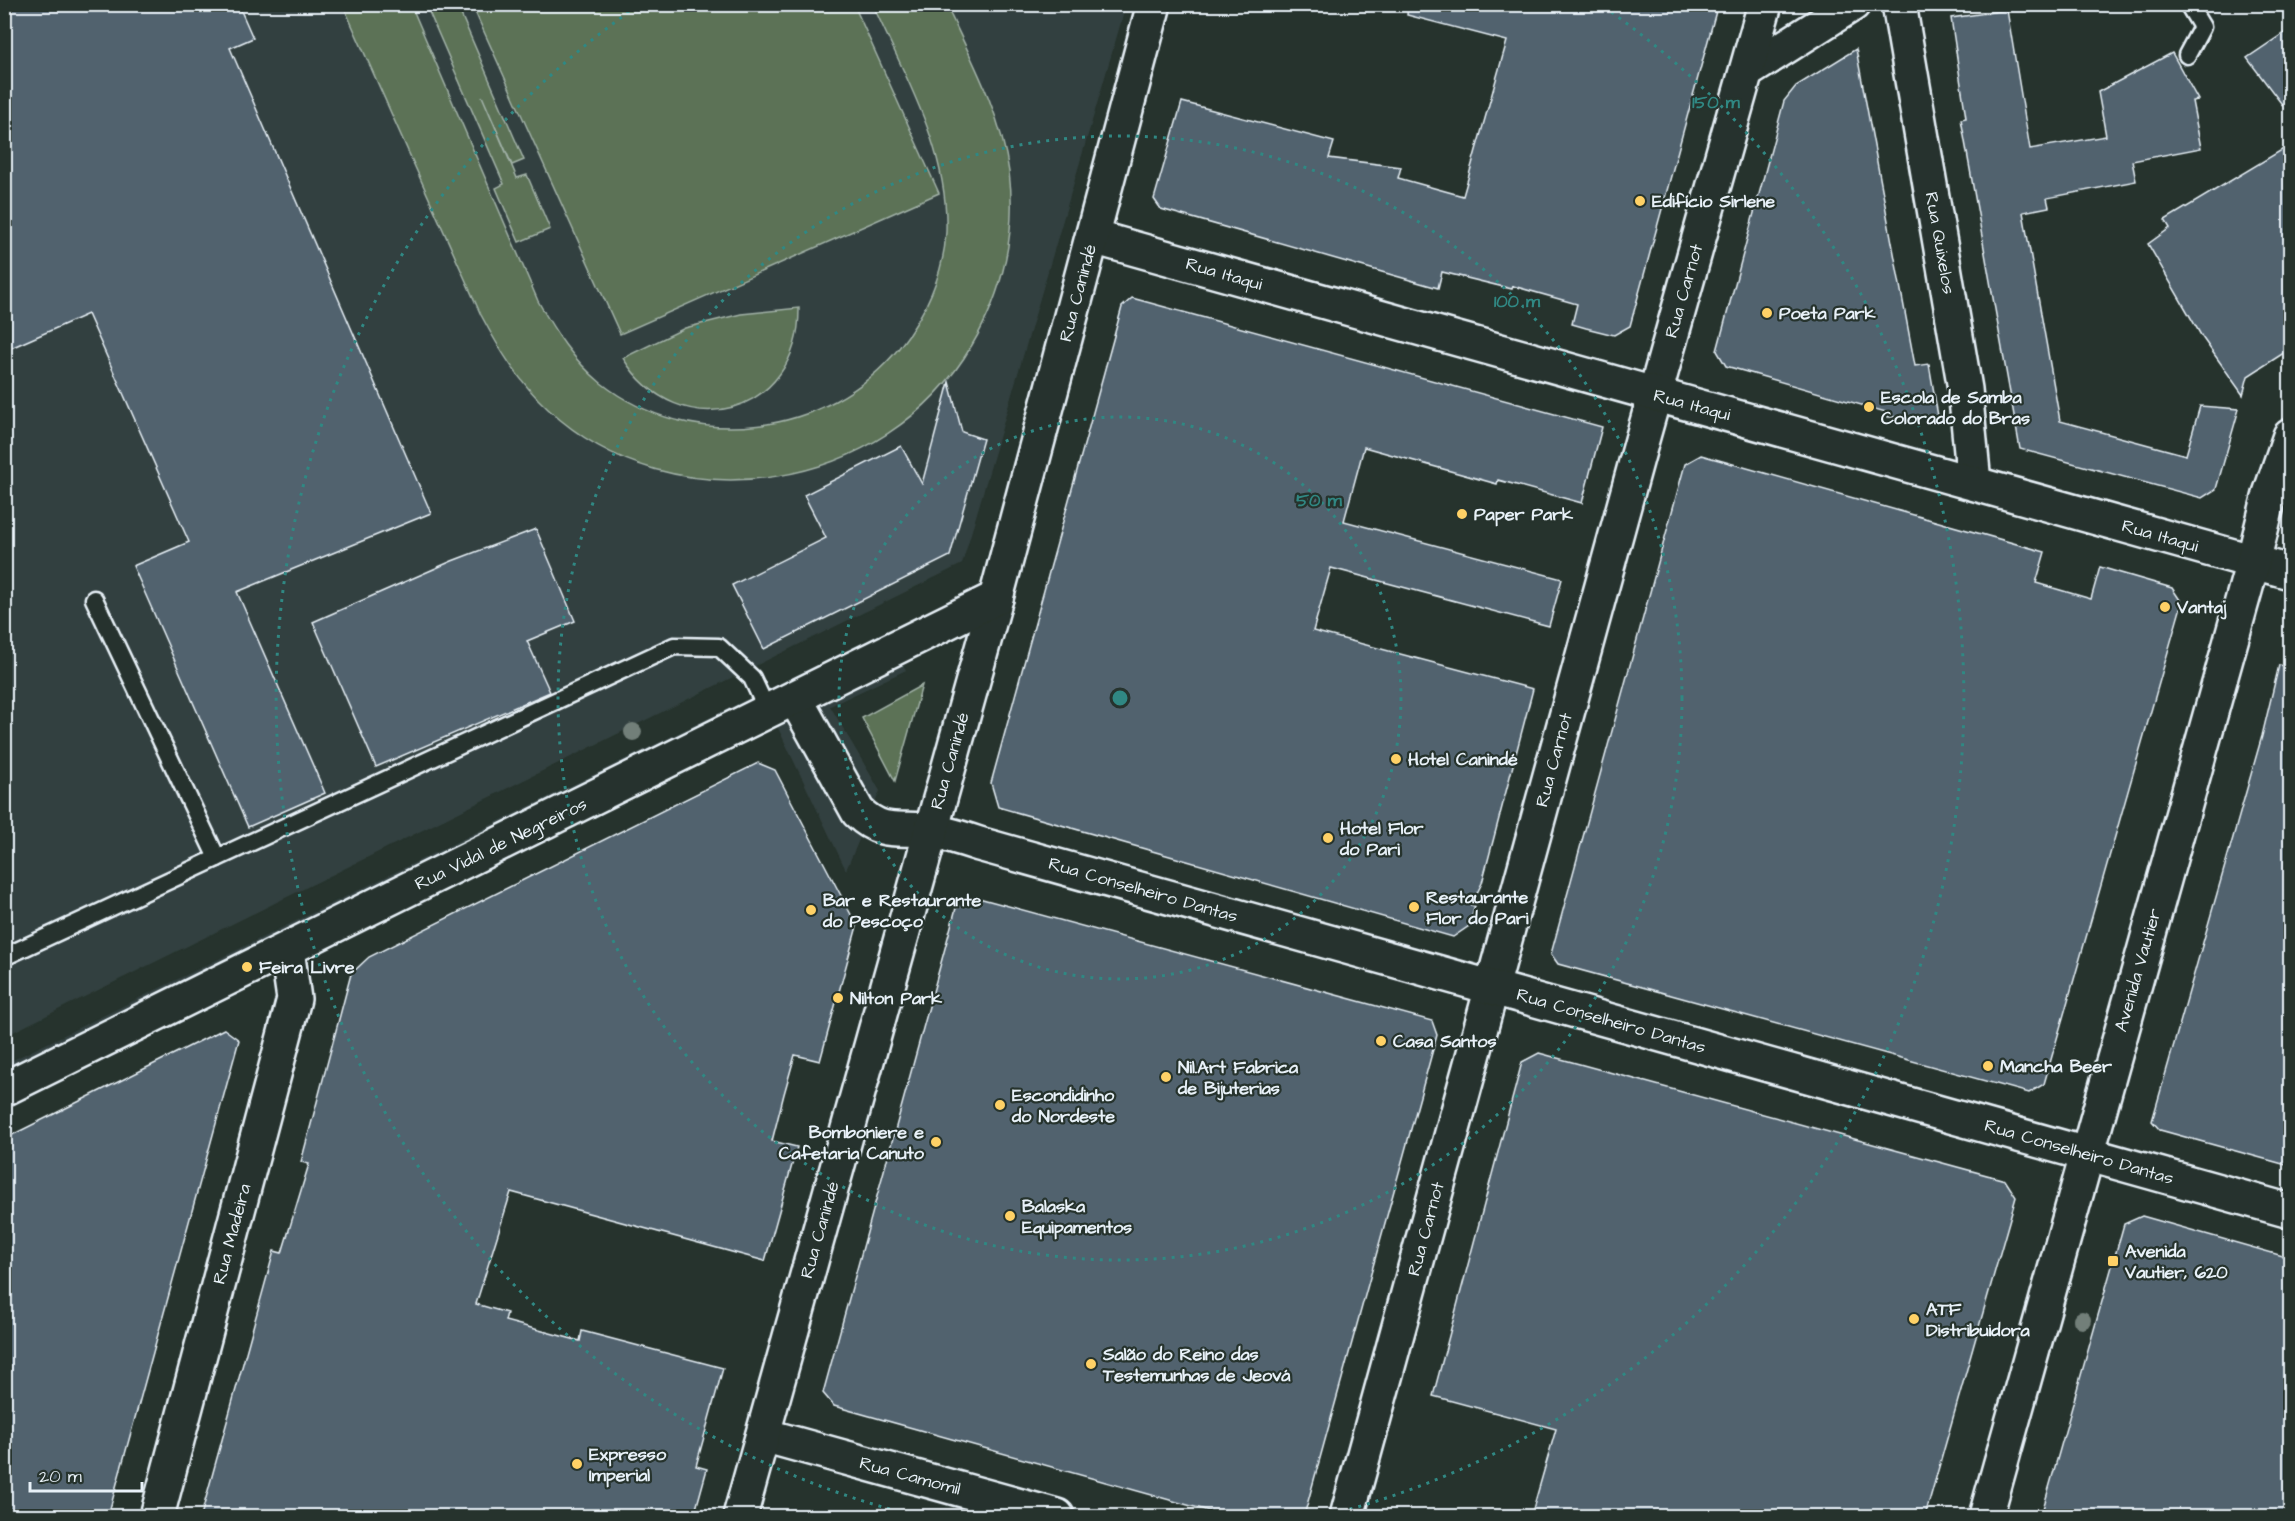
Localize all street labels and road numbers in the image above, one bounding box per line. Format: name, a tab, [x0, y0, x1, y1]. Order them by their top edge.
street label: Rua Quixelos	[1919, 190, 1961, 296]
street label: Rua Carnot	[1659, 240, 1710, 341]
street label: Rua Canindé	[1053, 241, 1103, 345]
street label: Rua Itaqui	[1183, 251, 1265, 297]
street label: Rua Itaqui	[1651, 383, 1733, 427]
street label: Rua Itaqui	[2119, 513, 2201, 559]
street label: Rua Canindé	[924, 709, 976, 812]
street label: Rua Carnot	[1529, 709, 1579, 810]
street label: Rua Vidal de Negreiros	[411, 791, 592, 898]
street label: Rua Conselheiro Dantas	[1045, 851, 1241, 929]
street label: Avenida Vautier	[2108, 905, 2168, 1035]
street label: Rua Conselheiro Dantas	[1513, 982, 1709, 1060]
street label: Rua Conselheiro Dantas	[1981, 1113, 2177, 1191]
street label: Rua Canindé	[794, 1178, 846, 1281]
street label: Rua Carnot	[1401, 1178, 1451, 1279]
street label: Rua Madeira	[207, 1181, 257, 1287]
street label: Rua Camomil	[857, 1450, 964, 1502]

